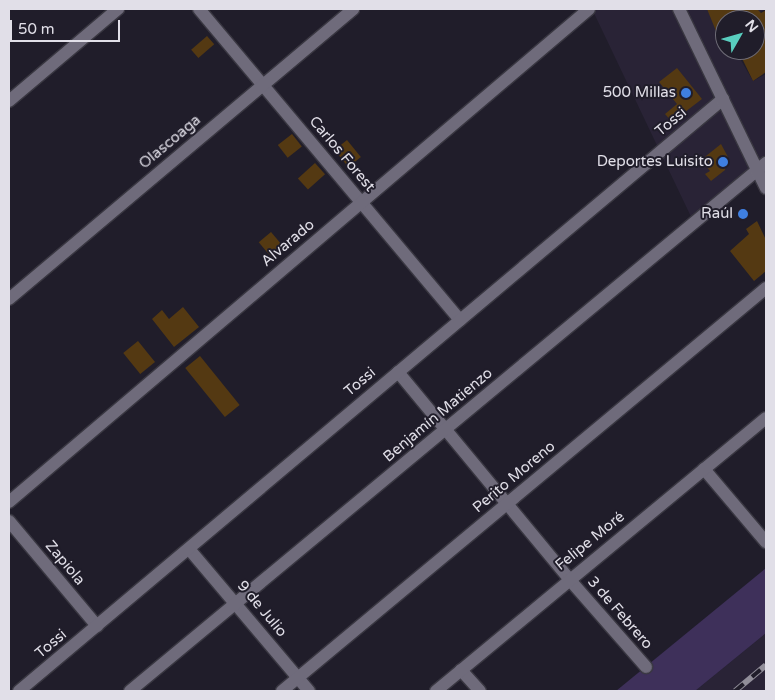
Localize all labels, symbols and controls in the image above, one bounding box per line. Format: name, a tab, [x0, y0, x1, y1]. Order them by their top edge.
scale bar	[12, 10, 122, 42]
north arrow	[715, 10, 765, 60]
text: N	[741, 16, 762, 36]
text: 50 m	[18, 20, 55, 38]
place label: 500 Millas	[603, 84, 676, 102]
marker: 500 Millas	[680, 87, 692, 99]
street label: Tossi	[652, 104, 690, 140]
street label: Olascoaga	[136, 111, 204, 173]
street label: Carlos Forest	[305, 113, 379, 195]
place label: Deportes Luisito	[597, 153, 713, 171]
marker: Deportes Luisito	[717, 156, 729, 168]
place label: Raúl	[701, 205, 733, 223]
marker: Raúl	[737, 208, 749, 220]
street label: Alvarado	[258, 216, 318, 270]
street label: Tossi	[341, 364, 379, 400]
street label: Benjamín Matienzo	[380, 364, 496, 466]
street label: Perito Moreno	[469, 437, 559, 517]
street label: Felipe Moré	[552, 508, 628, 574]
street label: Zapiola	[41, 537, 89, 589]
street label: 3 de Febrero	[584, 573, 656, 653]
street label: 9 de Julio	[233, 577, 291, 641]
street label: Tossi	[32, 626, 70, 662]

